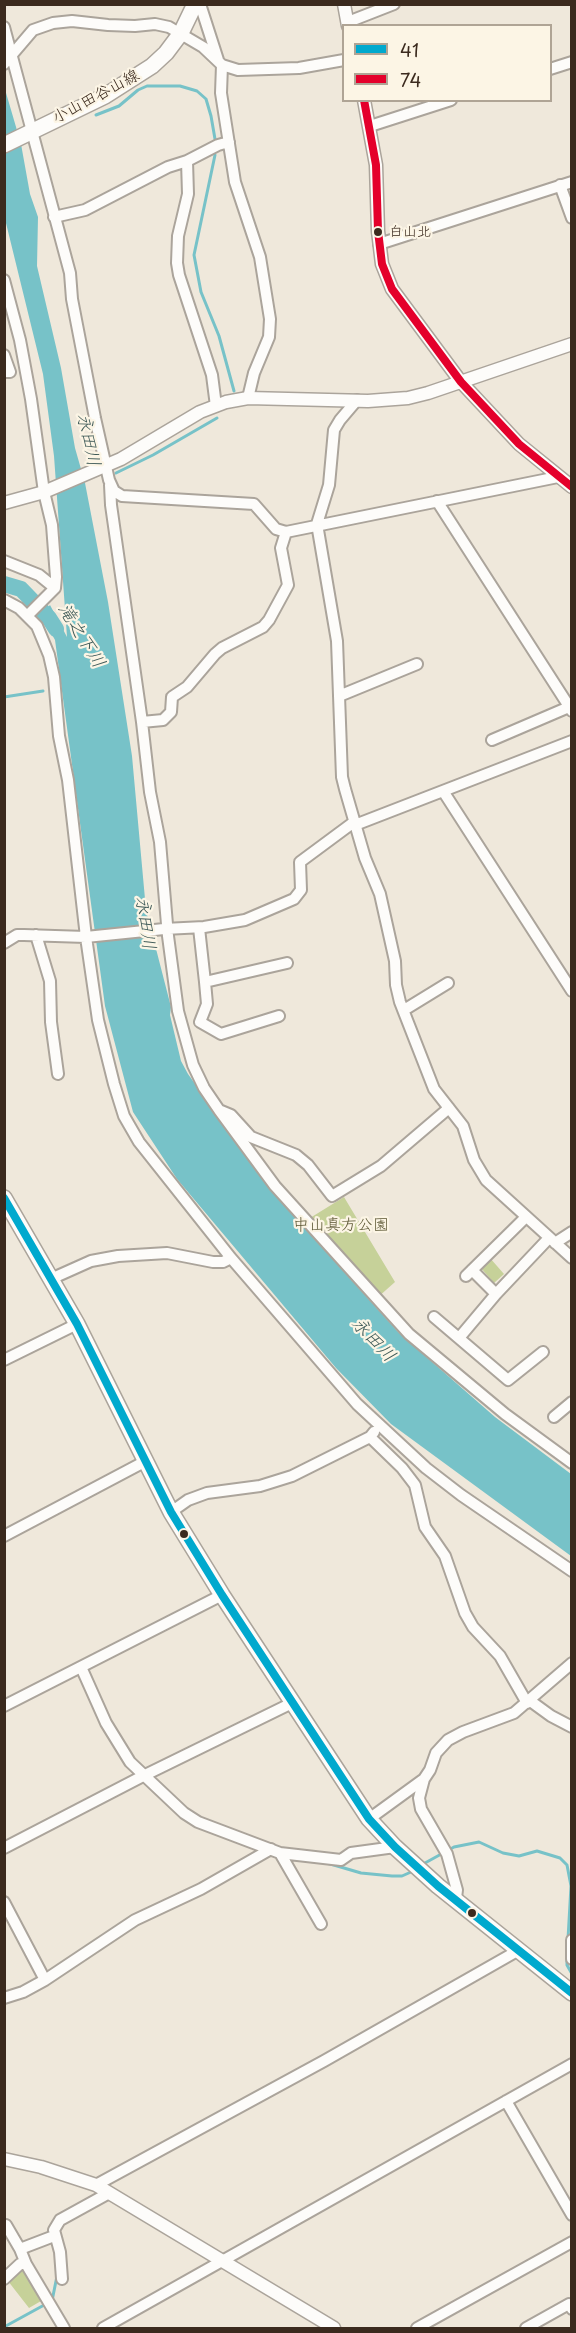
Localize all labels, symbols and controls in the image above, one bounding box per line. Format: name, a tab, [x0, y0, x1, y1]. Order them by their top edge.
legend	[342, 24, 552, 102]
text: 41	[400, 36, 419, 63]
street label: 小山田谷山線	[49, 66, 143, 128]
text: 74	[400, 66, 421, 93]
place label: 白山北	[389, 224, 431, 240]
marker: 白山北	[372, 226, 384, 238]
water label: 永田川	[72, 411, 104, 469]
water label: 滝之下川	[53, 600, 109, 672]
water label: 永田川	[131, 895, 159, 951]
park label: 中山真方公園	[293, 1216, 389, 1236]
water label: 永田川	[346, 1313, 400, 1367]
unlabelled marker	[178, 1528, 190, 1540]
unlabelled marker	[466, 1907, 478, 1919]

